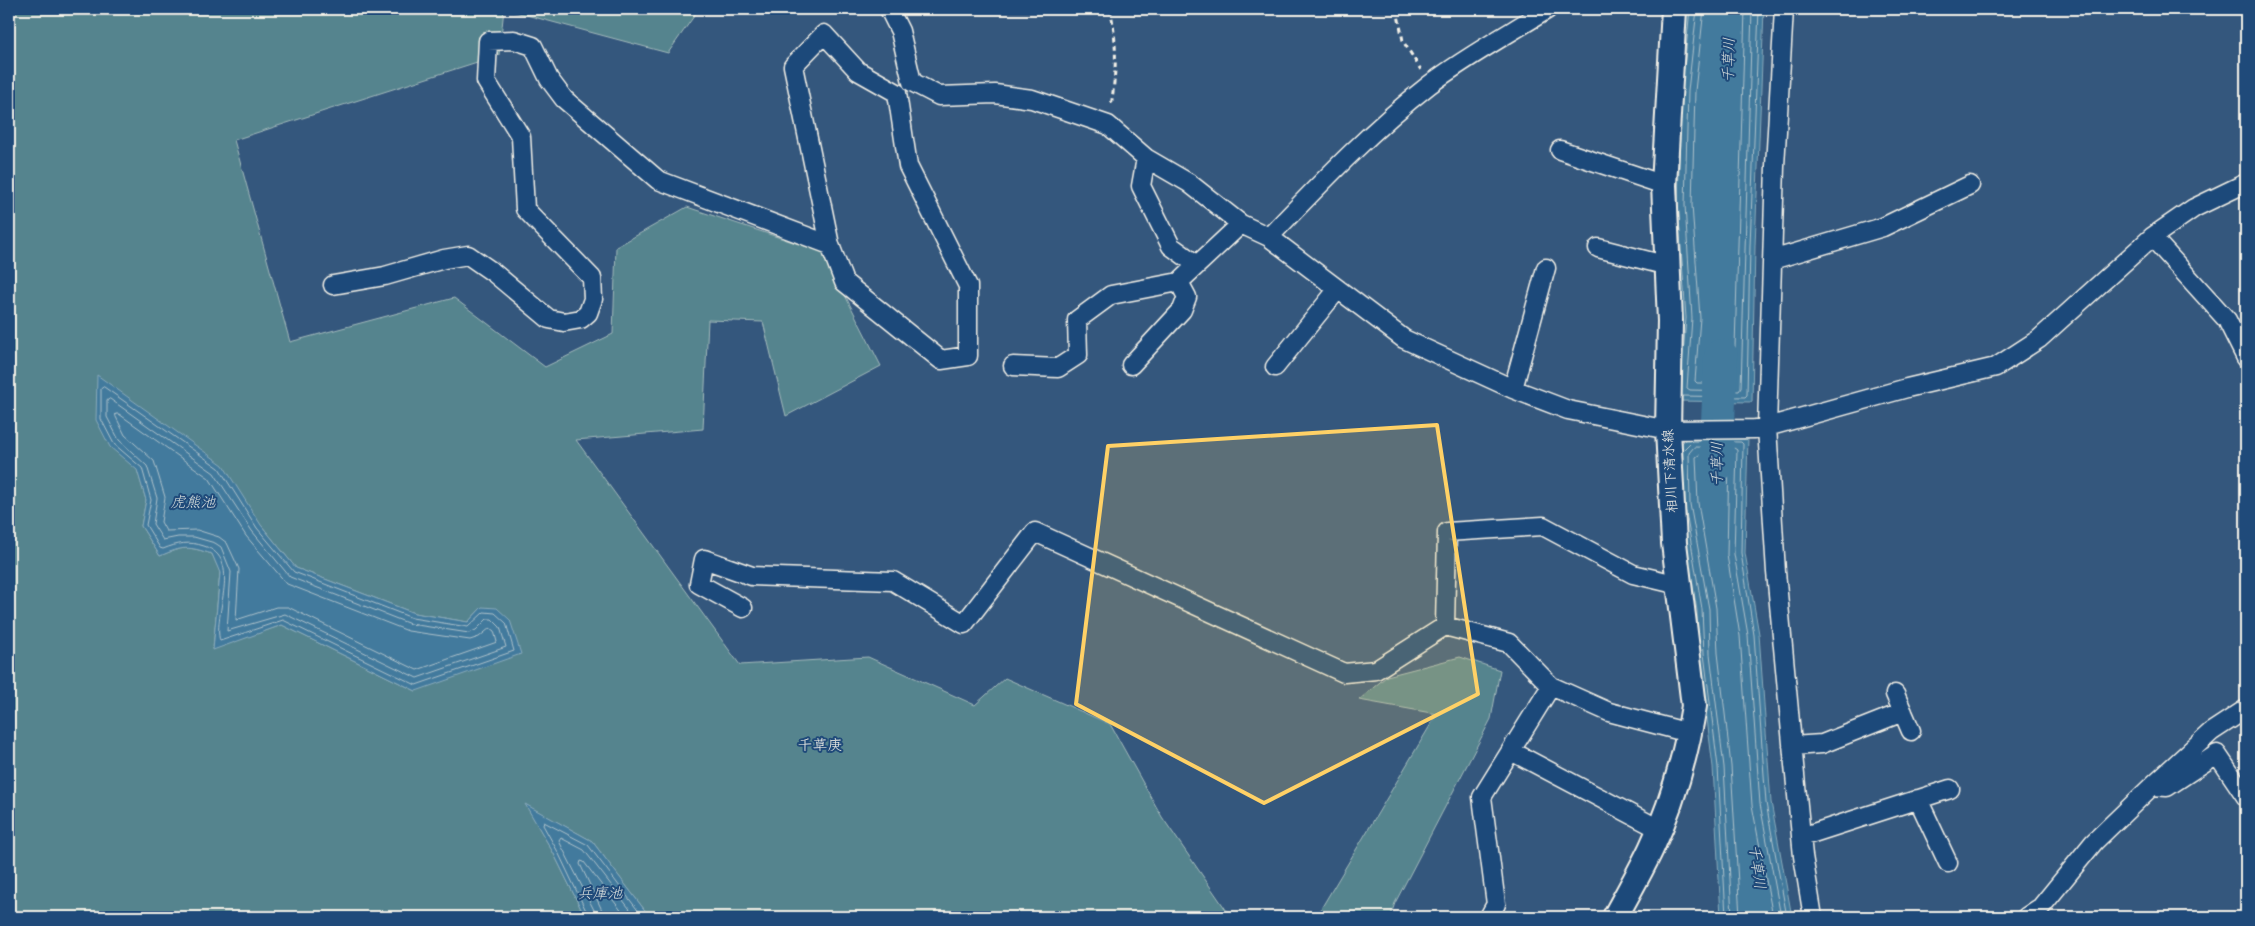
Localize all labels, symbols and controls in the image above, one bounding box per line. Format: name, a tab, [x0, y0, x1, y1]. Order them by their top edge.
water label: 千草川	[1719, 37, 1739, 83]
street label: 相川下清水線	[1659, 429, 1681, 513]
water label: 千草川	[1708, 441, 1727, 487]
water label: 虎熊池	[170, 493, 216, 512]
district label: 千草庚	[797, 736, 843, 755]
water label: 千草川	[1744, 843, 1770, 891]
water label: 兵庫池	[577, 884, 623, 903]

